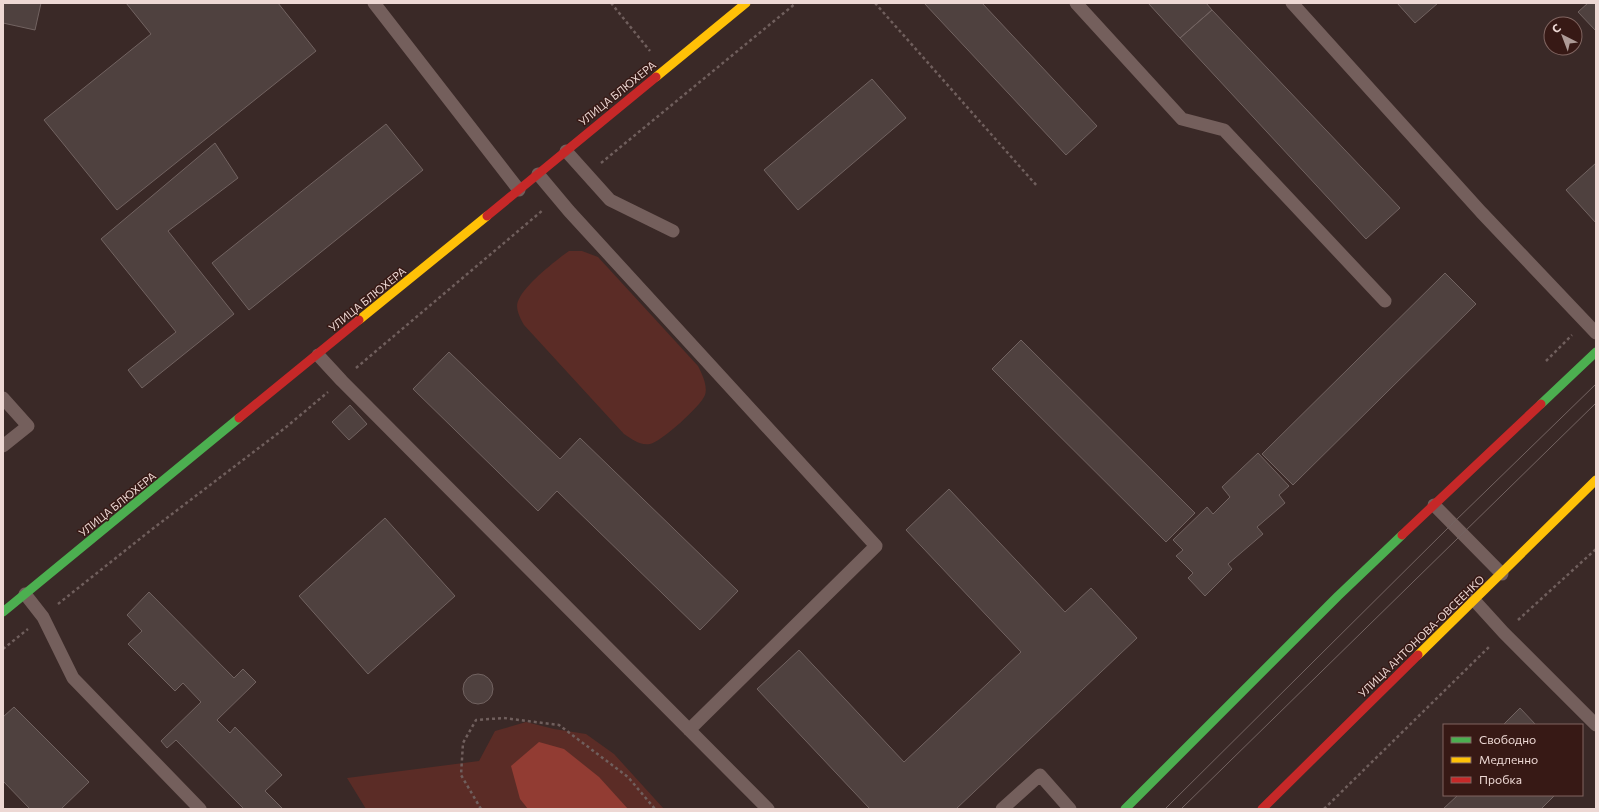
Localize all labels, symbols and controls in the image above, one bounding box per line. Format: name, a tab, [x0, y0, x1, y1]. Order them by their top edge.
north arrow	[1543, 16, 1583, 56]
text: С	[1549, 21, 1563, 36]
street label: УЛИЦА БЛЮХЕРА	[576, 58, 659, 128]
street label: УЛИЦА БЛЮХЕРА	[326, 264, 409, 334]
street label: УЛИЦА БЛЮХЕРА	[76, 469, 159, 539]
street label: УЛИЦА АНТОНОВА-ОВСЕЕНКО	[1355, 572, 1487, 700]
legend	[1443, 724, 1583, 796]
text: Свободно	[1479, 732, 1536, 746]
text: Медленно	[1479, 752, 1538, 766]
text: Пробка	[1479, 772, 1522, 786]

